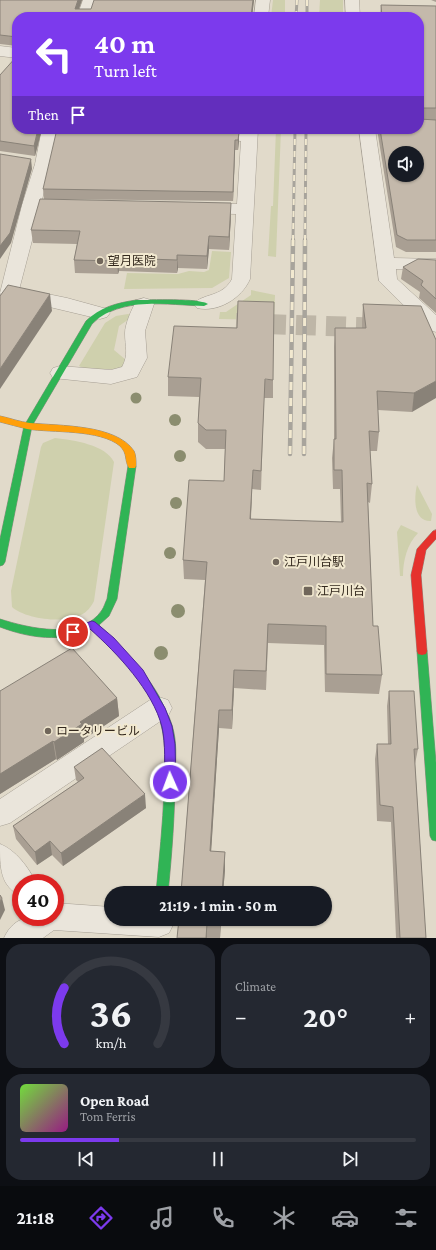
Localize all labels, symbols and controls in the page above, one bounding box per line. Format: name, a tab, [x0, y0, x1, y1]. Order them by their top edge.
icon: left	[28, 28, 80, 80]
text: 40 m	[94, 28, 155, 59]
text: Turn left	[94, 61, 157, 81]
icon: arrive	[67, 104, 89, 126]
text: Then	[28, 107, 59, 123]
map controls	[388, 146, 424, 182]
button: sound	[388, 146, 424, 182]
place label: 望月医院	[108, 254, 156, 268]
marker: 望月医院	[95, 256, 105, 266]
place label: 江戸川台駅	[284, 555, 344, 569]
marker: 江戸川台駅	[271, 557, 281, 567]
place label: 江戸川台	[317, 584, 365, 598]
marker: 江戸川台	[302, 585, 314, 597]
pin	[56, 615, 90, 649]
icon: arrive	[62, 621, 84, 643]
place label: ロータリービル	[56, 724, 140, 738]
marker: ロータリービル	[43, 726, 53, 736]
position arrow	[149, 761, 191, 803]
speed limit sign: 40	[12, 874, 64, 926]
text: 21:19 · 1 min · 50 m	[159, 898, 277, 914]
text: Climate	[235, 979, 276, 994]
text: 36	[89, 990, 132, 1036]
text: 20°	[303, 1000, 348, 1033]
text: −	[235, 1004, 247, 1029]
text: +	[404, 1004, 416, 1029]
text: km/h	[95, 1035, 126, 1051]
text: Open Road	[80, 1093, 149, 1109]
text: Tom Ferris	[80, 1109, 135, 1124]
icon: previous	[75, 1148, 97, 1170]
icon: pause	[207, 1148, 229, 1170]
icon: next	[339, 1148, 361, 1170]
icon: directions	[87, 1204, 115, 1232]
icon: music	[148, 1204, 176, 1232]
icon: phone	[209, 1204, 237, 1232]
icon: climate	[270, 1204, 298, 1232]
icon: car	[331, 1204, 359, 1232]
icon: filters	[392, 1204, 420, 1232]
text: 21:18	[16, 1208, 55, 1228]

